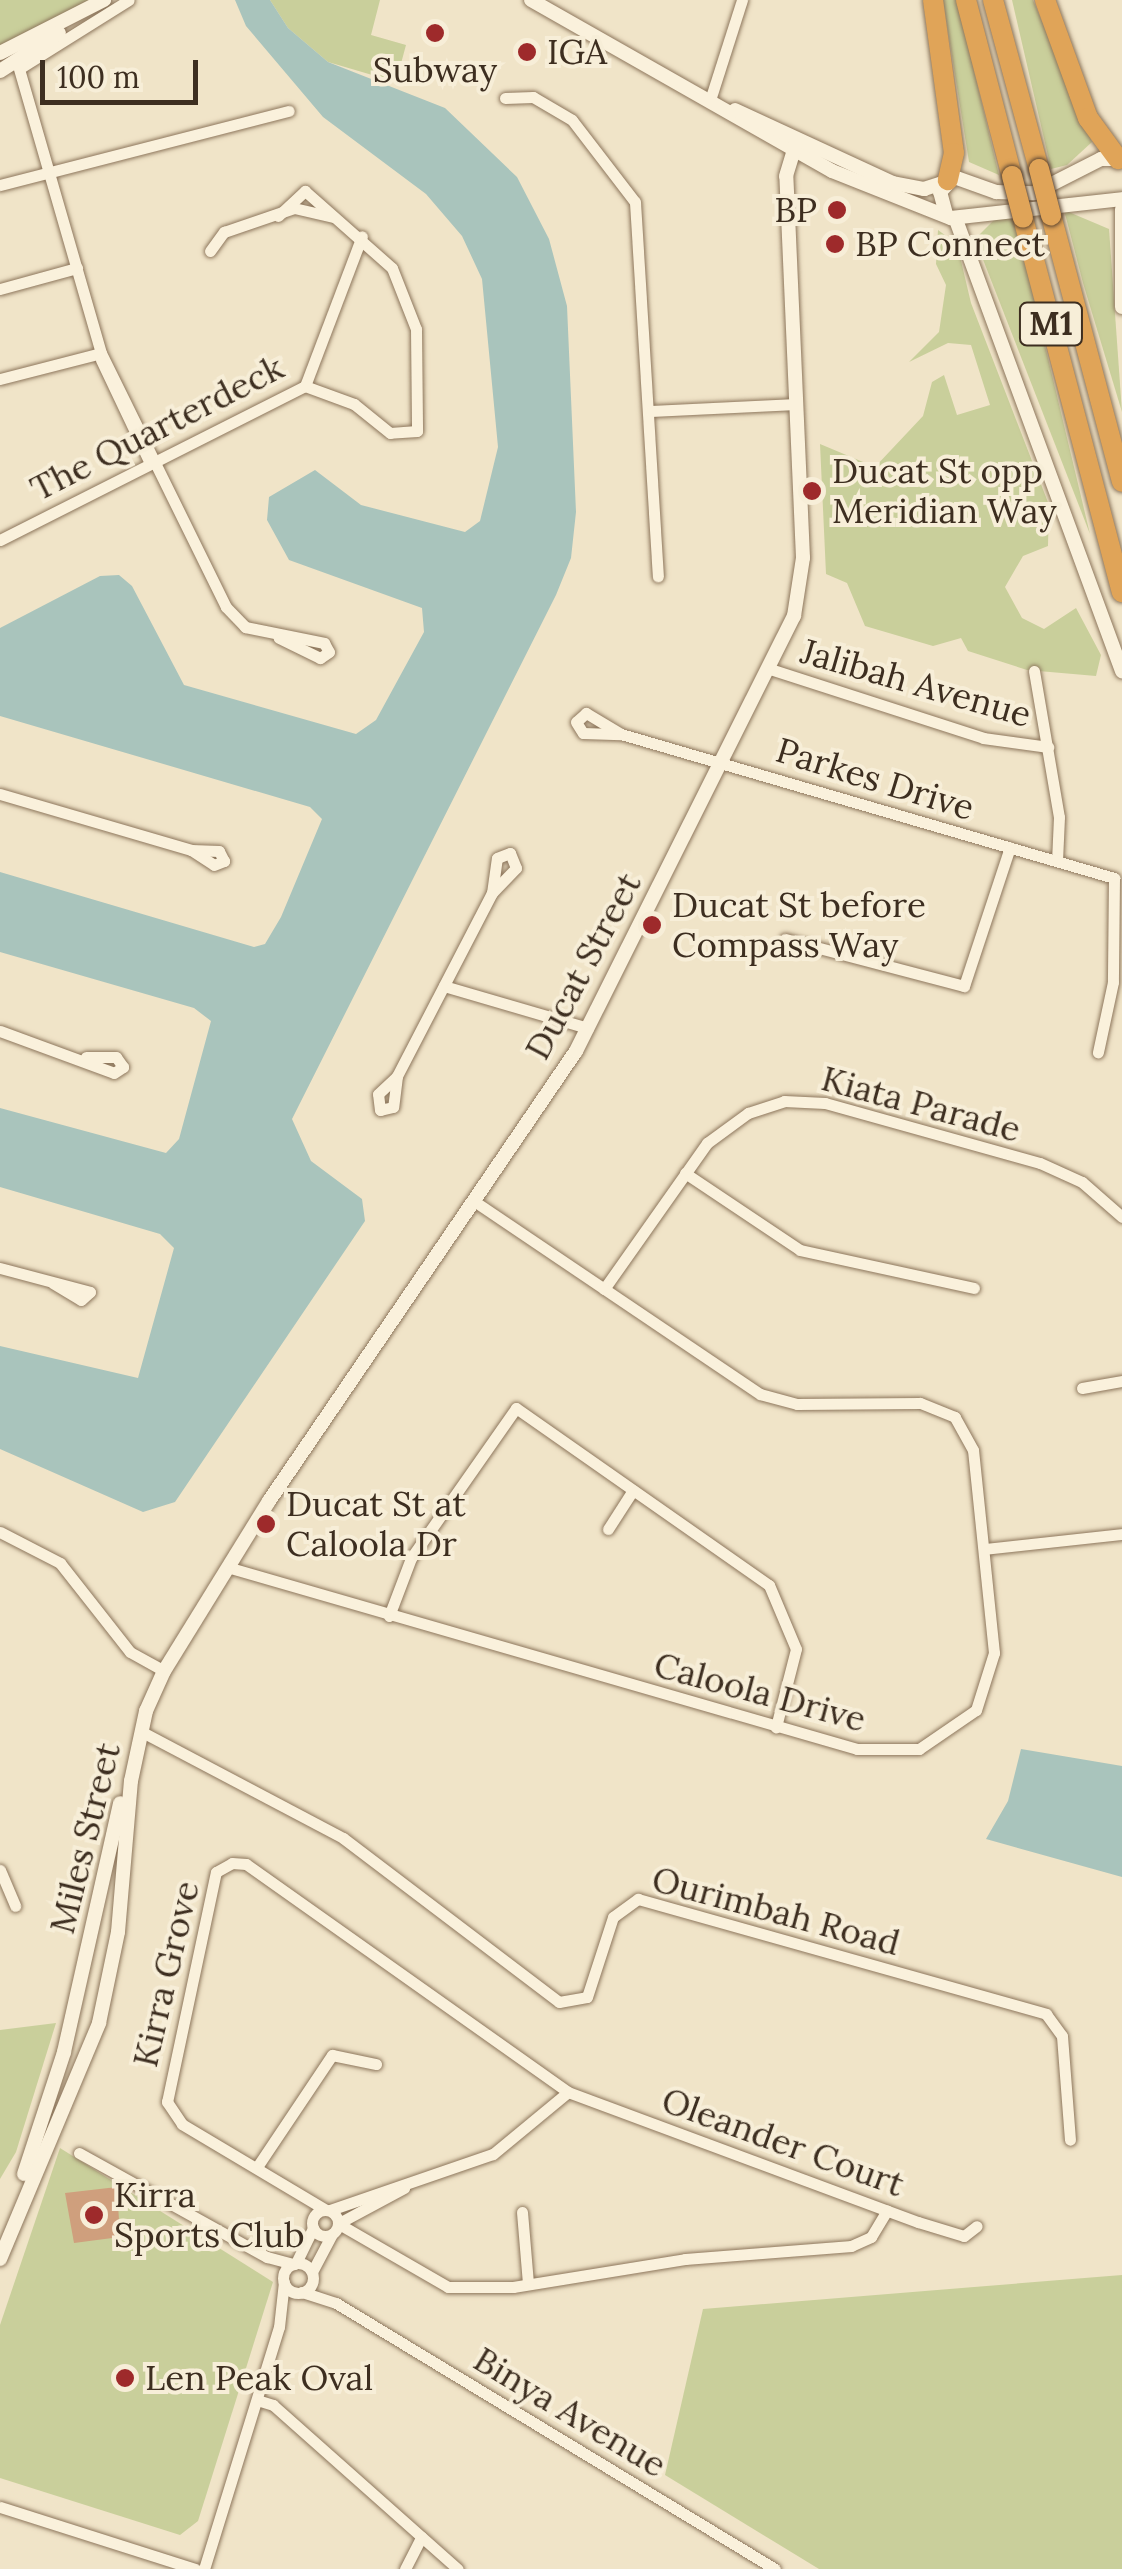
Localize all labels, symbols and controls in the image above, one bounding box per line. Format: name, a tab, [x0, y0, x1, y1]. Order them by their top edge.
marker: Subway	[424, 22, 446, 44]
place label: IGA	[547, 31, 607, 73]
scale bar	[45, 40, 202, 102]
marker: IGA	[516, 41, 538, 63]
place label: Subway	[373, 49, 497, 91]
text: 100 m	[57, 58, 140, 96]
place label: BP	[774, 189, 817, 231]
marker: BP	[826, 199, 848, 221]
place label: BP Connect	[855, 223, 1045, 265]
marker: BP Connect	[824, 233, 846, 255]
road number: M1	[1018, 297, 1084, 351]
street label: The Quarterdeck	[23, 346, 291, 510]
place label: Ducat St opp Meridian Way	[832, 450, 1057, 532]
marker: Ducat St opp Meridian Way	[801, 480, 823, 502]
street label: Jalibah Avenue	[796, 630, 1036, 736]
street label: Parkes Drive	[771, 729, 979, 829]
street label: Ducat Street	[516, 866, 650, 1066]
place label: Ducat St before Compass Way	[672, 884, 926, 966]
marker: Ducat St before Compass Way	[641, 914, 663, 936]
street label: Kiata Parade	[817, 1057, 1025, 1151]
place label: Ducat St at Caloola Dr	[286, 1483, 466, 1565]
marker: Ducat St at Caloola Dr	[255, 1513, 277, 1535]
street label: Caloola Drive	[650, 1644, 870, 1740]
street label: Miles Street	[41, 1738, 129, 1938]
street label: Ourimbah Road	[648, 1858, 904, 1964]
street label: Kirra Grove	[124, 1877, 208, 2071]
street label: Oleander Court	[656, 2079, 910, 2205]
place label: Kirra Sports Club	[114, 2174, 305, 2256]
marker: Kirra Sports Club	[83, 2204, 105, 2226]
street label: Binya Avenue	[466, 2338, 674, 2486]
place label: Len Peak Oval	[145, 2357, 373, 2399]
marker: Len Peak Oval	[114, 2367, 136, 2389]

